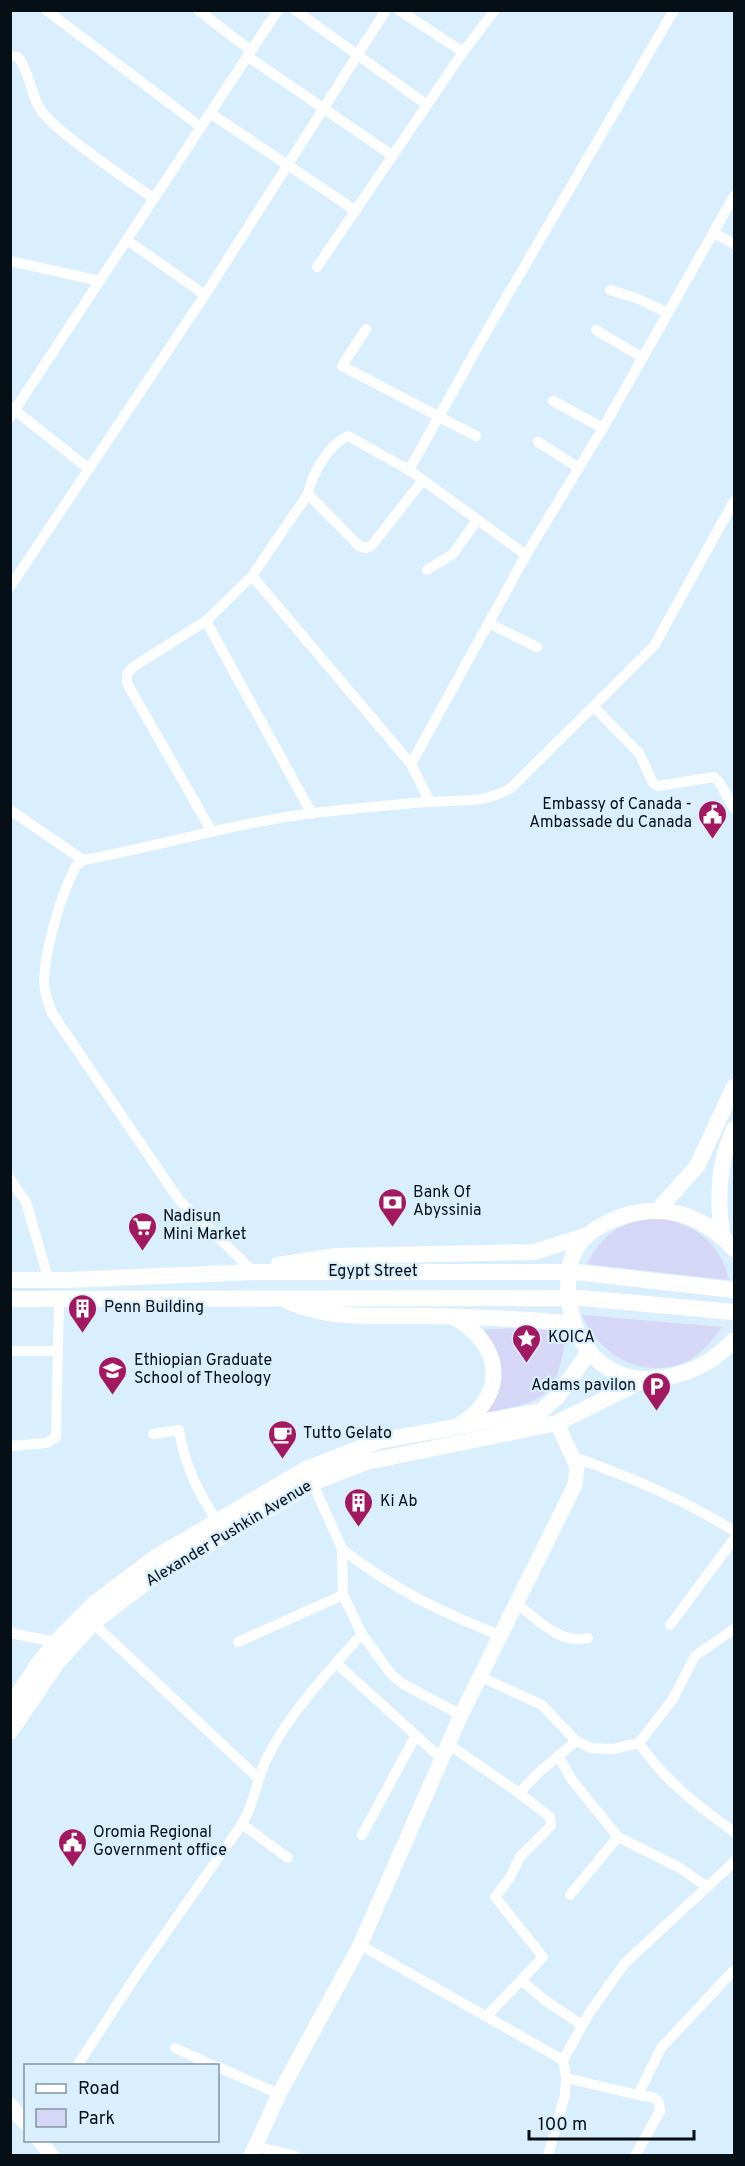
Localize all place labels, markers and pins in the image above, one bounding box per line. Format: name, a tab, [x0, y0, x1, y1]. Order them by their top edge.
place label: Embassy of Canada - Ambassade du Canada	[529, 795, 692, 833]
public building icon: Embassy of Canada - Ambassade du Canada	[697, 798, 729, 840]
place label: Bank Of Abyssinia	[413, 1183, 481, 1221]
bank icon: Bank Of Abyssinia	[376, 1186, 408, 1228]
place label: Nadisun Mini Market	[163, 1207, 246, 1245]
supermarket icon: Nadisun Mini Market	[126, 1210, 158, 1252]
building icon: Penn Building	[67, 1292, 99, 1334]
place label: Penn Building	[104, 1298, 204, 1318]
place icon: KOICA	[511, 1322, 543, 1364]
place label: KOICA	[548, 1328, 595, 1348]
place label: Ethiopian Graduate School of Theology	[134, 1351, 272, 1389]
school or university icon: Ethiopian Graduate School of Theology	[97, 1354, 129, 1396]
parking icon: Adams pavilon	[641, 1370, 673, 1412]
place label: Adams pavilon	[531, 1376, 636, 1396]
cafe icon: Tutto Gelato	[266, 1418, 298, 1460]
place label: Tutto Gelato	[303, 1424, 392, 1444]
building icon: Ki Ab	[343, 1486, 375, 1528]
place label: Ki Ab	[380, 1492, 418, 1512]
place label: Oromia Regional Government office	[93, 1823, 227, 1861]
public building icon: Oromia Regional Government office	[56, 1826, 88, 1868]

